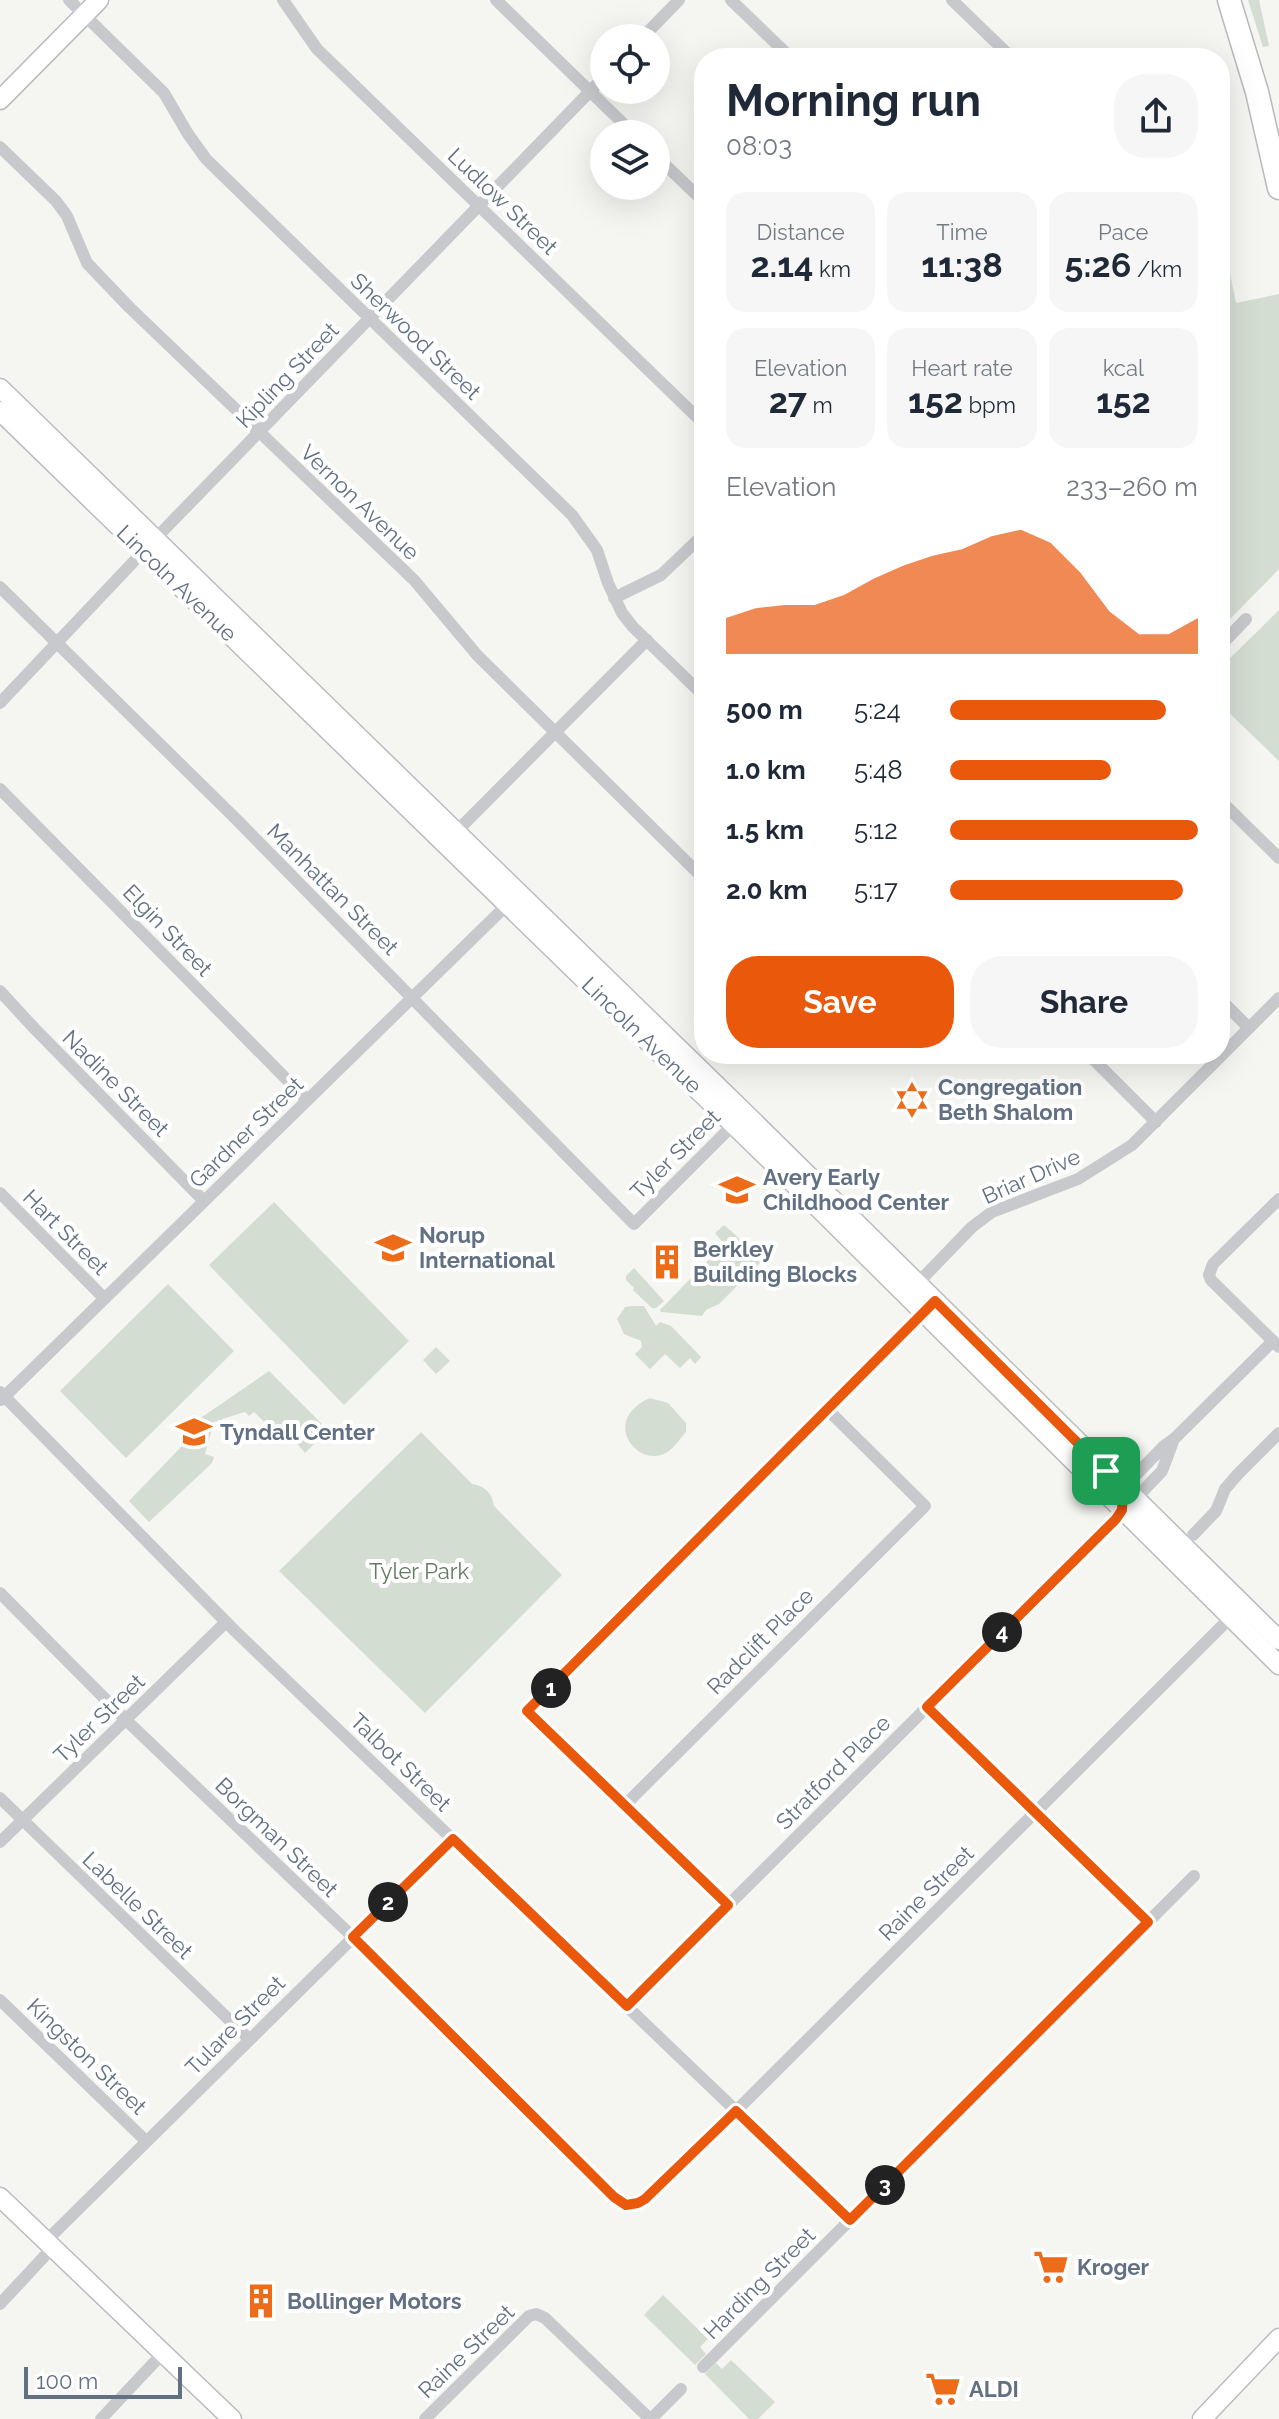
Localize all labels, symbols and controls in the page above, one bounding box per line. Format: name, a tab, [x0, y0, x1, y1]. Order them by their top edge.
map controls	[590, 24, 670, 200]
button: locate	[590, 24, 670, 104]
button: share	[1114, 74, 1198, 158]
text: Morning run	[726, 75, 981, 126]
button: layers	[590, 120, 670, 200]
text: 08:03	[726, 131, 792, 161]
street label: Ludlow Street	[443, 142, 564, 260]
text: Distance	[757, 219, 845, 245]
text: Time	[936, 219, 988, 245]
text: Pace	[1098, 219, 1149, 245]
text: 2.14	[750, 245, 813, 285]
text: 11:38	[921, 245, 1003, 285]
text: 5:26	[1064, 245, 1131, 285]
text: km	[813, 256, 851, 282]
text: /km	[1131, 256, 1182, 282]
street label: Sherwood Street	[346, 267, 487, 405]
street label: Kipling Street	[230, 316, 344, 433]
text: Elevation	[754, 355, 847, 381]
text: Heart rate	[911, 355, 1013, 381]
text: kcal	[1103, 355, 1144, 381]
text: 27	[769, 381, 807, 421]
text: 152	[908, 381, 963, 421]
text: 152	[1096, 381, 1151, 421]
text: m	[807, 392, 833, 418]
text: bpm	[963, 392, 1016, 418]
street label: Vernon Avenue	[295, 439, 425, 565]
text: Elevation	[726, 472, 836, 502]
text: 233–260 m	[1066, 472, 1198, 502]
street label: Lincoln Avenue	[112, 519, 242, 647]
text: 500 m	[726, 695, 803, 725]
text: 5:24	[854, 695, 901, 725]
text: 1.0 km	[726, 755, 806, 785]
text: 5:48	[854, 755, 903, 785]
text: 1.5 km	[726, 815, 804, 845]
text: 5:12	[854, 815, 898, 845]
street label: Manhattan Street	[262, 818, 404, 960]
text: 2.0 km	[726, 875, 807, 905]
text: 5:17	[854, 875, 898, 905]
street label: Elgin Street	[118, 879, 218, 982]
button: Save	[726, 956, 954, 1048]
button: Share	[970, 956, 1198, 1048]
street label: Lincoln Avenue	[577, 971, 707, 1099]
street label: Nadine Street	[57, 1024, 175, 1142]
street label: Gardner Street	[184, 1071, 309, 1193]
place label: Congregation Beth Shalom	[938, 1074, 1082, 1125]
synagogue icon: Congregation Beth Shalom	[893, 1081, 931, 1119]
street label: Tyler Street	[625, 1103, 726, 1204]
street label: Briar Drive	[978, 1143, 1084, 1209]
place label: Avery Early Childhood Center	[763, 1164, 950, 1215]
school or university icon: Avery Early Childhood Center	[718, 1171, 756, 1209]
street label: Hart Street	[18, 1184, 114, 1280]
place label: Norup International	[419, 1222, 556, 1273]
school or university icon: Norup International	[374, 1229, 412, 1267]
place label: Berkley Building Blocks	[693, 1236, 857, 1287]
building icon: Berkley Building Blocks	[648, 1243, 686, 1281]
school or university icon: Tyndall Center	[175, 1413, 213, 1451]
place label: Tyndall Center	[220, 1419, 375, 1445]
pin	[1072, 1437, 1140, 1505]
icon: arrive	[1084, 1449, 1128, 1493]
park label: Tyler Park	[369, 1558, 469, 1584]
street label: Radclift Place	[701, 1582, 819, 1700]
pin: 4	[982, 1612, 1022, 1652]
text: 4	[996, 1619, 1008, 1645]
street label: Tyler Street	[48, 1668, 150, 1768]
pin: 1	[531, 1668, 571, 1708]
text: 1	[546, 1675, 556, 1701]
street label: Talbot Street	[345, 1708, 457, 1817]
street label: Stratford Place	[771, 1709, 896, 1834]
street label: Borgman Street	[210, 1772, 344, 1902]
street label: Raine Street	[873, 1840, 979, 1946]
street label: Labelle Street	[78, 1846, 199, 1964]
pin: 2	[368, 1882, 408, 1922]
text: 2	[382, 1889, 394, 1915]
street label: Tulare Street	[180, 1970, 290, 2080]
street label: Kingston Street	[22, 1993, 152, 2120]
pin: 3	[865, 2165, 905, 2205]
text: 3	[879, 2172, 891, 2198]
street label: Harding Street	[698, 2221, 821, 2344]
supermarket icon: Kroger	[1032, 2248, 1070, 2286]
place label: Kroger	[1077, 2254, 1150, 2280]
building icon: Bollinger Motors	[242, 2282, 280, 2320]
place label: Bollinger Motors	[287, 2288, 462, 2314]
street label: Raine Street	[413, 2298, 520, 2403]
scale bar	[24, 2363, 182, 2399]
text: 100 m	[36, 2368, 98, 2394]
supermarket icon: ALDI	[924, 2370, 962, 2408]
place label: ALDI	[969, 2376, 1019, 2402]

